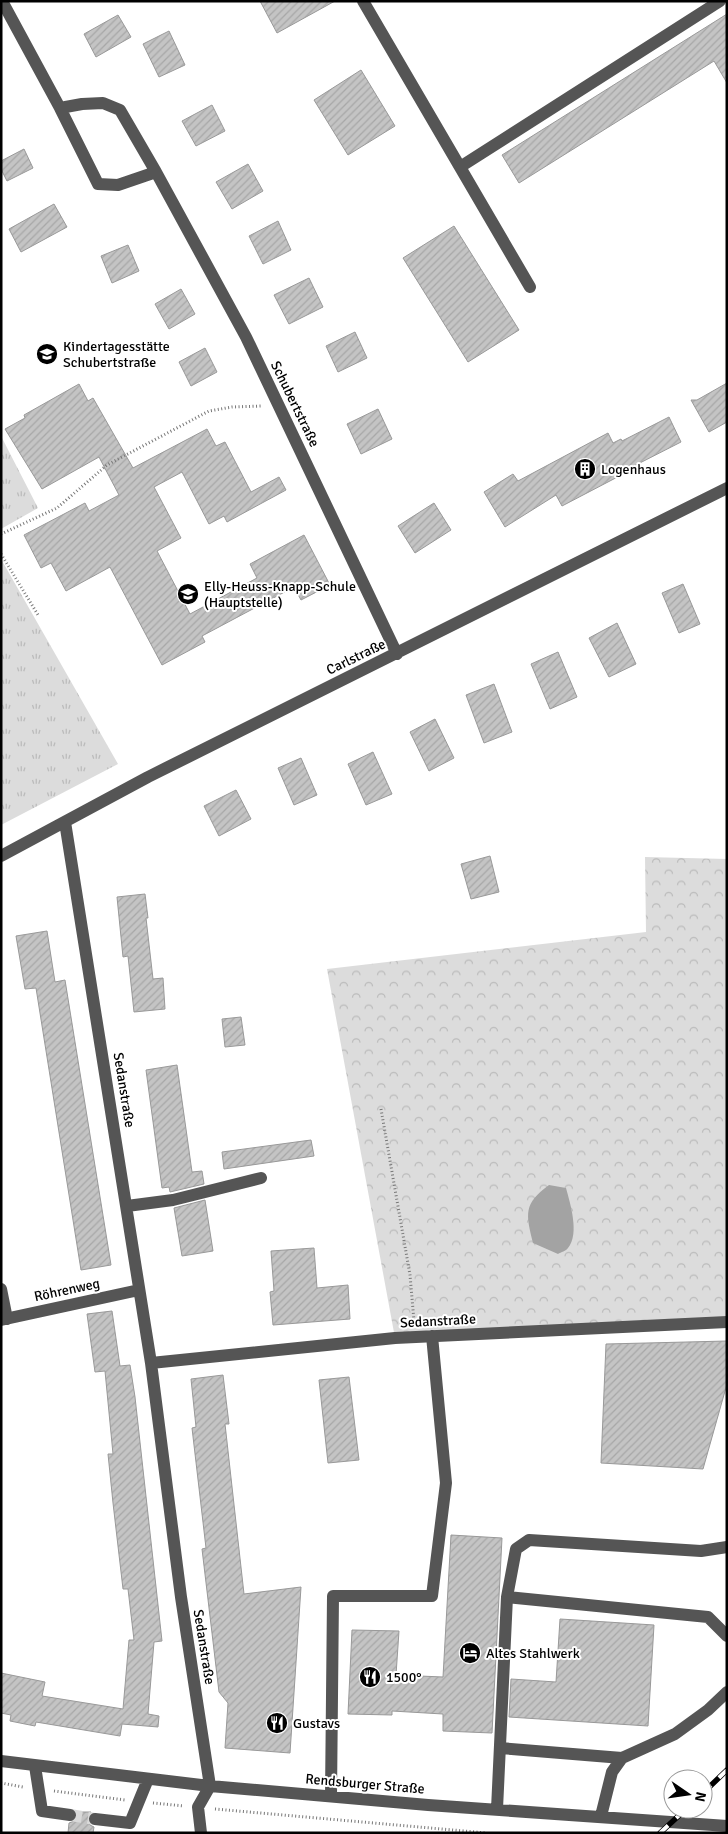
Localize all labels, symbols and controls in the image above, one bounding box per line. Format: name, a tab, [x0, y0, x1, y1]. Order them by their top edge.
place label: Kindertagesstätte Schubertstraße	[63, 338, 170, 371]
school or university icon: Kindertagesstätte Schubertstraße	[35, 342, 59, 366]
street label: Schubertstraße	[267, 358, 323, 450]
building icon: Logenhaus	[573, 457, 597, 481]
place label: Logenhaus	[601, 461, 666, 478]
place label: Elly-Heuss-Knapp-Schule (Hauptstelle)	[204, 578, 356, 611]
school or university icon: Elly-Heuss-Knapp-Schule (Hauptstelle)	[176, 582, 200, 606]
street label: Carlstraße	[324, 635, 388, 679]
street label: Sedanstraße	[110, 1051, 138, 1129]
street label: Röhrenweg	[33, 1275, 101, 1305]
street label: Sedanstraße	[400, 1311, 476, 1331]
street label: Sedanstraße	[190, 1608, 218, 1686]
hotel icon: Altes Stahlwerk	[458, 1641, 482, 1665]
place label: Altes Stahlwerk	[486, 1645, 580, 1662]
restaurant icon: 1500°	[358, 1665, 382, 1689]
place label: 1500°	[386, 1669, 421, 1686]
restaurant icon: Gustavs	[265, 1711, 289, 1735]
place label: Gustavs	[293, 1715, 340, 1732]
north arrow	[663, 1769, 713, 1819]
street label: Rendsburger Straße	[305, 1770, 425, 1798]
text: N	[691, 1790, 710, 1803]

